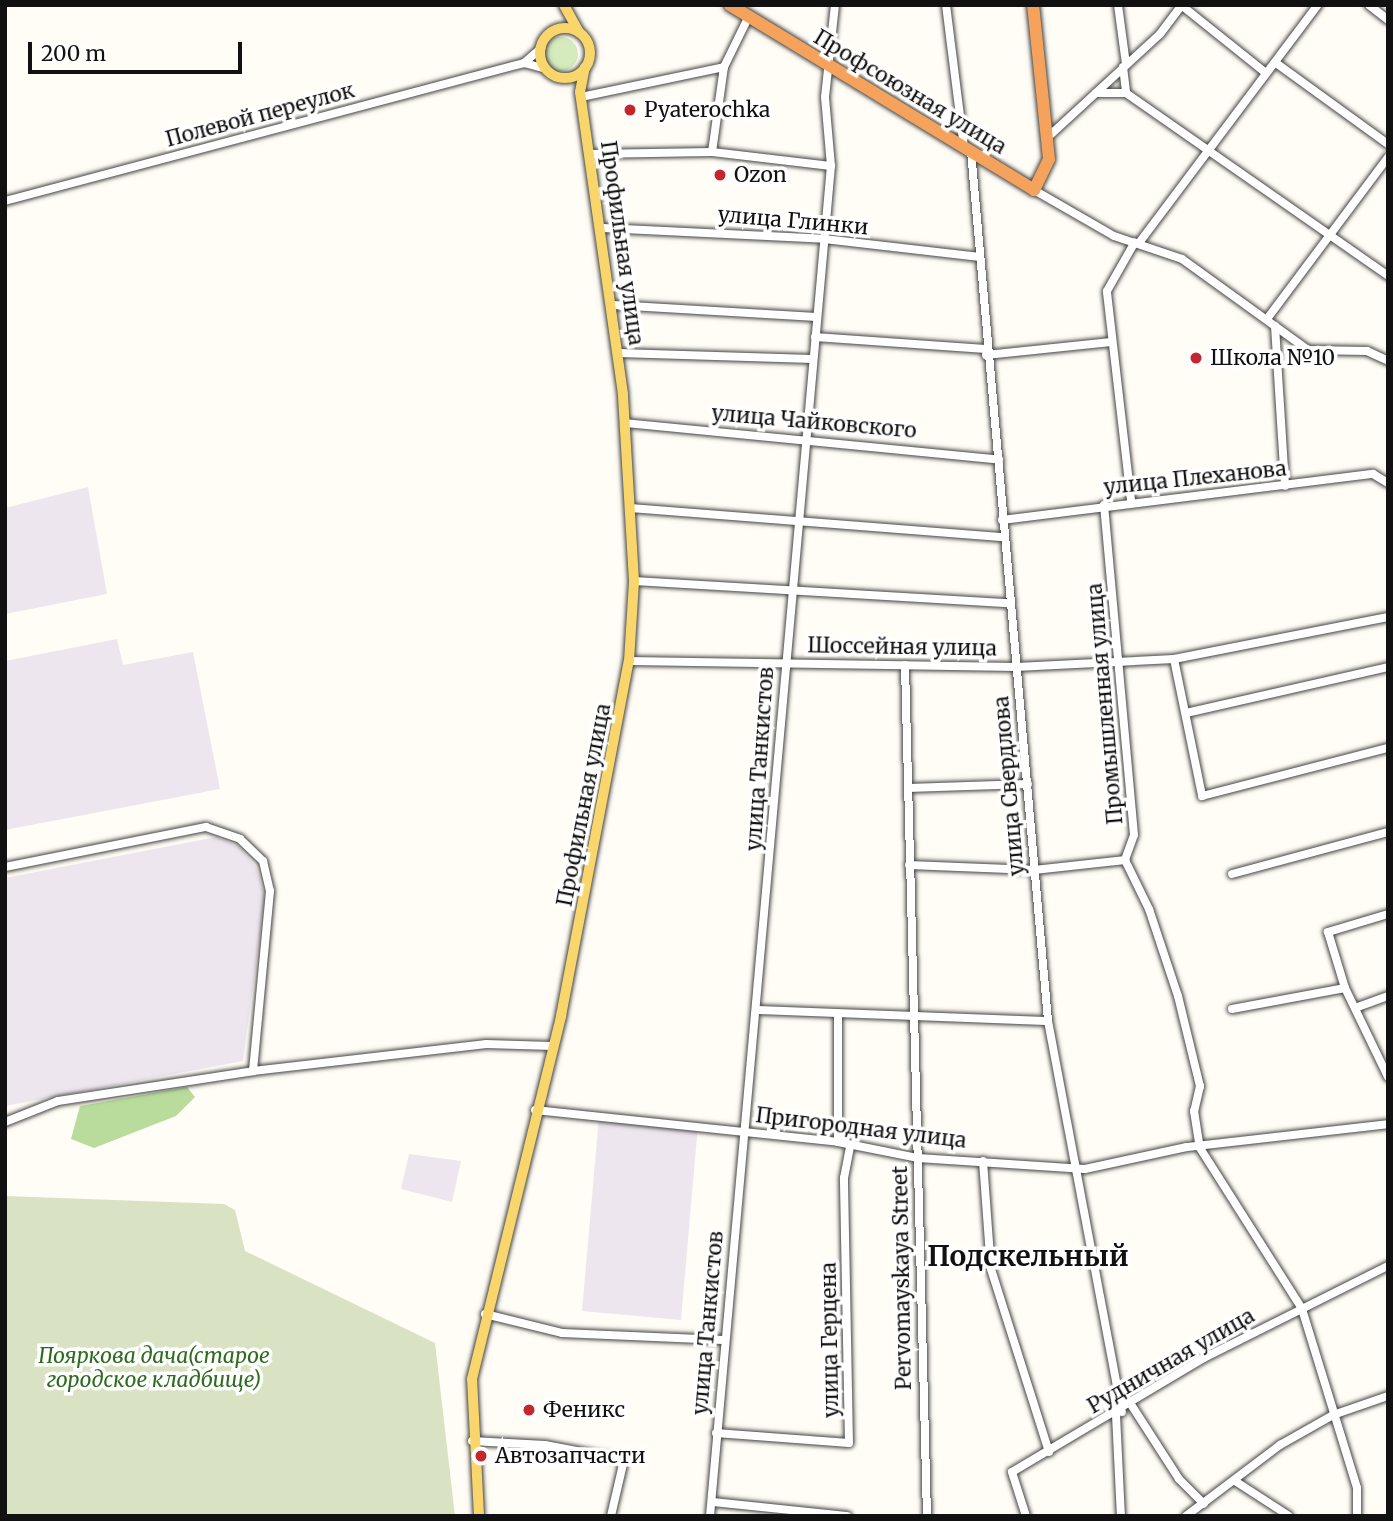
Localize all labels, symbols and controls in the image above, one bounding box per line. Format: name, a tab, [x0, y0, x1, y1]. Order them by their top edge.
street label: Профсоюзная улица	[809, 25, 1011, 159]
scale bar	[32, 28, 245, 72]
text: 200 m	[41, 40, 106, 67]
street label: Полевой переулок	[163, 78, 357, 152]
place label: Pyaterochka	[644, 97, 770, 123]
marker: Pyaterochka	[622, 102, 638, 118]
street label: Профильная улица	[595, 139, 649, 347]
place label: Ozon	[734, 162, 787, 188]
marker: Ozon	[712, 167, 728, 183]
street label: улица Глинки	[717, 202, 869, 240]
place label: Школа №10	[1210, 345, 1335, 371]
marker: Школа №10	[1188, 350, 1204, 366]
street label: улица Чайковского	[710, 400, 918, 444]
street label: улица Плеханова	[1102, 456, 1288, 500]
street label: Промышленная улица	[1082, 582, 1128, 826]
street label: Шоссейная улица	[807, 633, 997, 661]
street label: улица Танкистов	[741, 666, 779, 852]
street label: улица Свердлова	[989, 695, 1029, 877]
street label: Профильная улица	[552, 701, 616, 909]
street label: Пригородная улица	[754, 1103, 968, 1153]
street label: Pervomayskaya Street	[887, 1166, 917, 1390]
street label: улица Танкистов	[687, 1230, 729, 1416]
district label: Подскельный	[927, 1239, 1129, 1273]
street label: улица Герцена	[816, 1262, 844, 1418]
street label: Рудничная улица	[1083, 1303, 1259, 1419]
park label: Пояркова дача(старое городское кладбище)	[38, 1343, 270, 1393]
place label: Феникс	[543, 1397, 625, 1423]
marker: Феникс	[521, 1402, 537, 1418]
place label: Автозапчасти	[495, 1443, 646, 1469]
marker: Автозапчасти	[473, 1448, 489, 1464]

